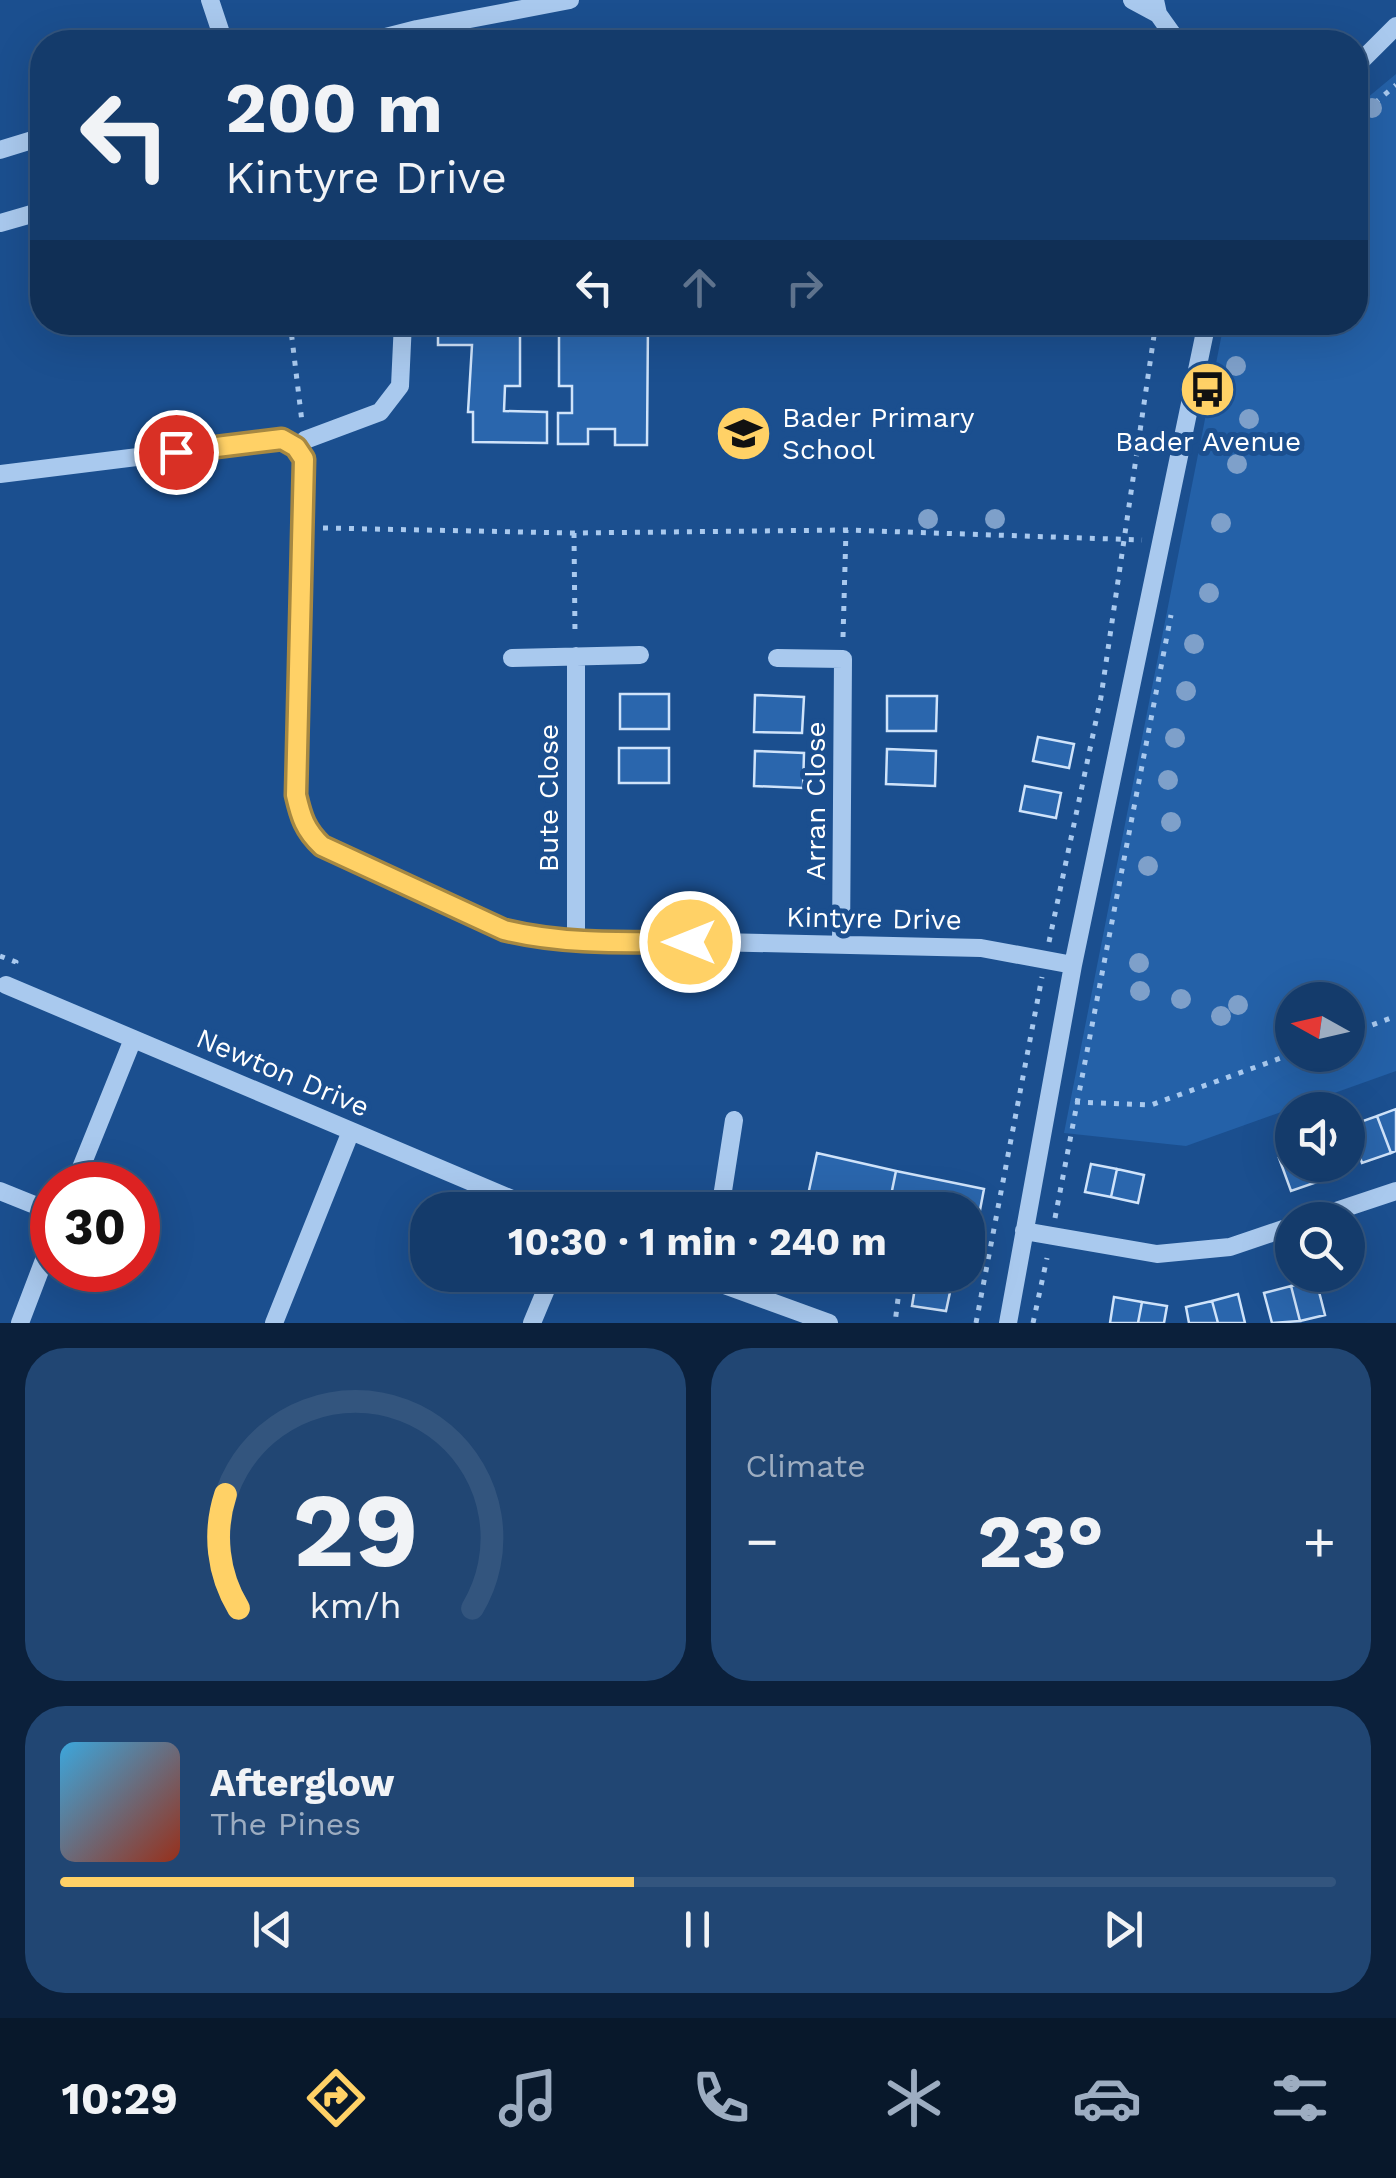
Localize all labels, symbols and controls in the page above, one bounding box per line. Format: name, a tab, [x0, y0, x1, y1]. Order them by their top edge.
text: 200 m	[225, 67, 443, 149]
icon: left	[60, 70, 190, 200]
text: Kintyre Drive	[225, 151, 507, 204]
icon: left	[567, 260, 622, 315]
icon: ahead	[672, 260, 727, 315]
icon: right	[777, 260, 832, 315]
bus stop icon: Bader Avenue	[1178, 360, 1238, 420]
place label: Bader Primary School	[782, 401, 975, 466]
school or university icon: Bader Primary School	[713, 403, 773, 463]
pin	[134, 410, 219, 495]
icon: arrive	[149, 425, 204, 480]
place label: Bader Avenue	[1115, 425, 1301, 458]
street label: Arran Close	[799, 721, 832, 881]
street label: Bute Close	[532, 724, 565, 872]
position arrow	[638, 890, 742, 994]
street label: Kintyre Drive	[786, 900, 962, 937]
north arrow	[1275, 982, 1365, 1072]
map controls	[1275, 982, 1365, 1292]
street label: Newton Drive	[191, 1021, 374, 1124]
button: sound	[1275, 1092, 1365, 1182]
speed limit sign: 30	[30, 1162, 160, 1292]
button: search	[1275, 1202, 1365, 1292]
text: 10:30 · 1 min · 240 m	[508, 1220, 887, 1264]
text: Climate	[746, 1447, 866, 1485]
text: 29	[292, 1469, 418, 1591]
text: 23°	[978, 1497, 1104, 1585]
text: −	[746, 1509, 779, 1573]
text: +	[1303, 1509, 1336, 1573]
text: km/h	[309, 1585, 401, 1627]
text: Afterglow	[210, 1761, 395, 1805]
text: The Pines	[210, 1805, 361, 1843]
icon: previous	[245, 1902, 300, 1957]
icon: pause	[670, 1902, 725, 1957]
icon: next	[1096, 1902, 1151, 1957]
icon: directions	[301, 2063, 371, 2133]
icon: music	[493, 2063, 563, 2133]
icon: phone	[686, 2063, 756, 2133]
icon: climate	[879, 2063, 949, 2133]
icon: car	[1072, 2063, 1142, 2133]
icon: filters	[1265, 2063, 1335, 2133]
text: 10:29	[61, 2072, 178, 2125]

